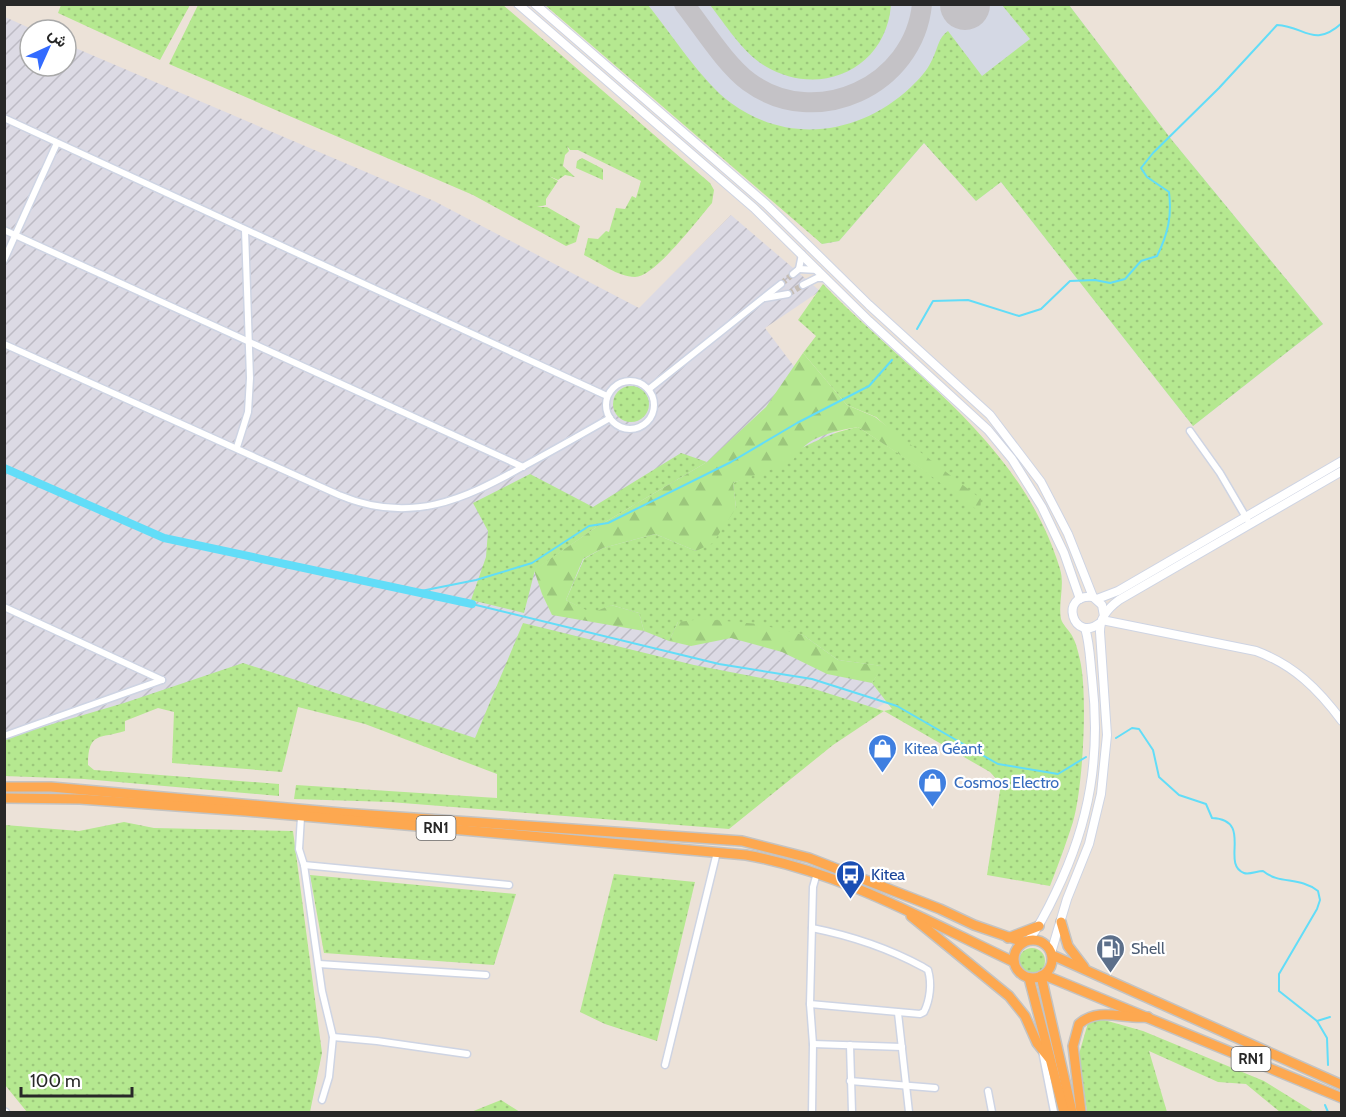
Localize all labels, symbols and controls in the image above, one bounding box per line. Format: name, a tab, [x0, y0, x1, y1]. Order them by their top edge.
north arrow	[18, 18, 78, 78]
text: ش	[45, 24, 72, 51]
shop icon: Kitea Géant	[867, 732, 899, 774]
place label: Kitea Géant	[904, 739, 983, 758]
shop icon: Cosmos Electro	[917, 766, 949, 808]
place label: Cosmos Electro	[954, 773, 1059, 792]
road number: RN1	[416, 816, 456, 840]
bus stop icon: Kitea	[834, 858, 866, 900]
place label: Kitea	[871, 865, 905, 884]
fuel station icon: Shell	[1094, 932, 1126, 974]
place label: Shell	[1131, 939, 1165, 958]
road number: RN1	[1232, 1047, 1270, 1071]
scale bar	[21, 1060, 132, 1098]
text: 100 m	[30, 1070, 81, 1092]

